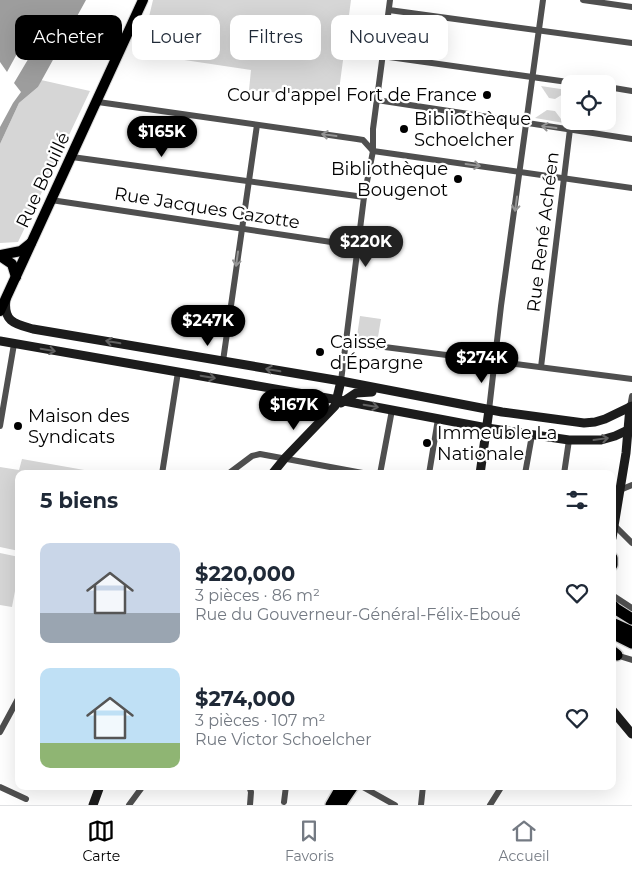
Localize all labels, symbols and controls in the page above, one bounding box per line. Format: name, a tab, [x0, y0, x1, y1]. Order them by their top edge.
chip: Acheter	[15, 15, 122, 60]
chip: Louer	[132, 15, 220, 60]
chip: Filtres	[230, 15, 321, 60]
chip: Nouveau	[331, 15, 448, 60]
map controls	[561, 75, 616, 130]
button: locate	[561, 75, 616, 130]
place label: Cour d'appel Fort de France	[227, 84, 477, 106]
marker: Cour d'appel Fort de France	[481, 89, 493, 101]
place label: Bibliothèque Schoelcher	[414, 108, 531, 151]
pin: $165K	[127, 116, 197, 158]
one-way arrow	[541, 121, 557, 131]
text: $165K	[138, 122, 186, 141]
marker: Bibliothèque Schoelcher	[398, 123, 410, 135]
street label: Rue Bouillé	[11, 129, 75, 231]
one-way arrow	[322, 130, 338, 140]
street label: Rue René Achéen	[522, 151, 564, 313]
place label: Bibliothèque Bougenot	[331, 158, 448, 201]
one-way arrow	[465, 161, 481, 171]
marker: Bibliothèque Bougenot	[452, 173, 464, 185]
street label: Rue Jacques Cazotte	[113, 182, 301, 234]
one-way arrow	[510, 196, 520, 212]
pin: $220K	[331, 226, 401, 268]
text: $220K	[340, 232, 392, 251]
one-way arrow	[231, 251, 241, 267]
pin: $247K	[173, 304, 243, 347]
text: $247K	[182, 311, 234, 330]
place label: Caisse d'Épargne	[330, 331, 423, 374]
one-way arrow	[105, 337, 121, 347]
pin: $274K	[447, 342, 517, 384]
one-way arrow	[40, 346, 56, 356]
marker: Caisse d'Épargne	[314, 346, 326, 358]
text: $274K	[456, 348, 508, 367]
one-way arrow	[266, 365, 282, 375]
one-way arrow	[200, 373, 216, 383]
pin: $167K	[259, 388, 329, 431]
text: $167K	[270, 395, 318, 414]
one-way arrow	[363, 402, 379, 412]
place label: Maison des Syndicats	[28, 405, 130, 448]
marker: Maison des Syndicats	[12, 420, 24, 432]
place label: Immeuble La Nationale	[437, 422, 557, 465]
one-way arrow	[592, 434, 608, 444]
marker: Immeuble La Nationale	[421, 437, 433, 449]
icon: filters	[563, 486, 591, 514]
text: 5 biens	[40, 488, 118, 513]
text: $220,000	[195, 561, 295, 586]
icon: home	[80, 563, 140, 623]
icon: heart	[563, 579, 591, 607]
text: 3 pièces · 86 m²	[195, 586, 320, 605]
text: Rue du Gouverneur-Général-Félix-Eboué	[195, 605, 521, 624]
text: $274,000	[195, 686, 295, 711]
icon: home	[80, 688, 140, 748]
icon: heart	[563, 704, 591, 732]
text: 3 pièces · 107 m²	[195, 711, 326, 730]
text: Rue Victor Schoelcher	[195, 730, 372, 749]
tab: Carte	[82, 817, 120, 865]
tab: Favoris	[285, 817, 334, 865]
tab: Accueil	[499, 817, 550, 865]

